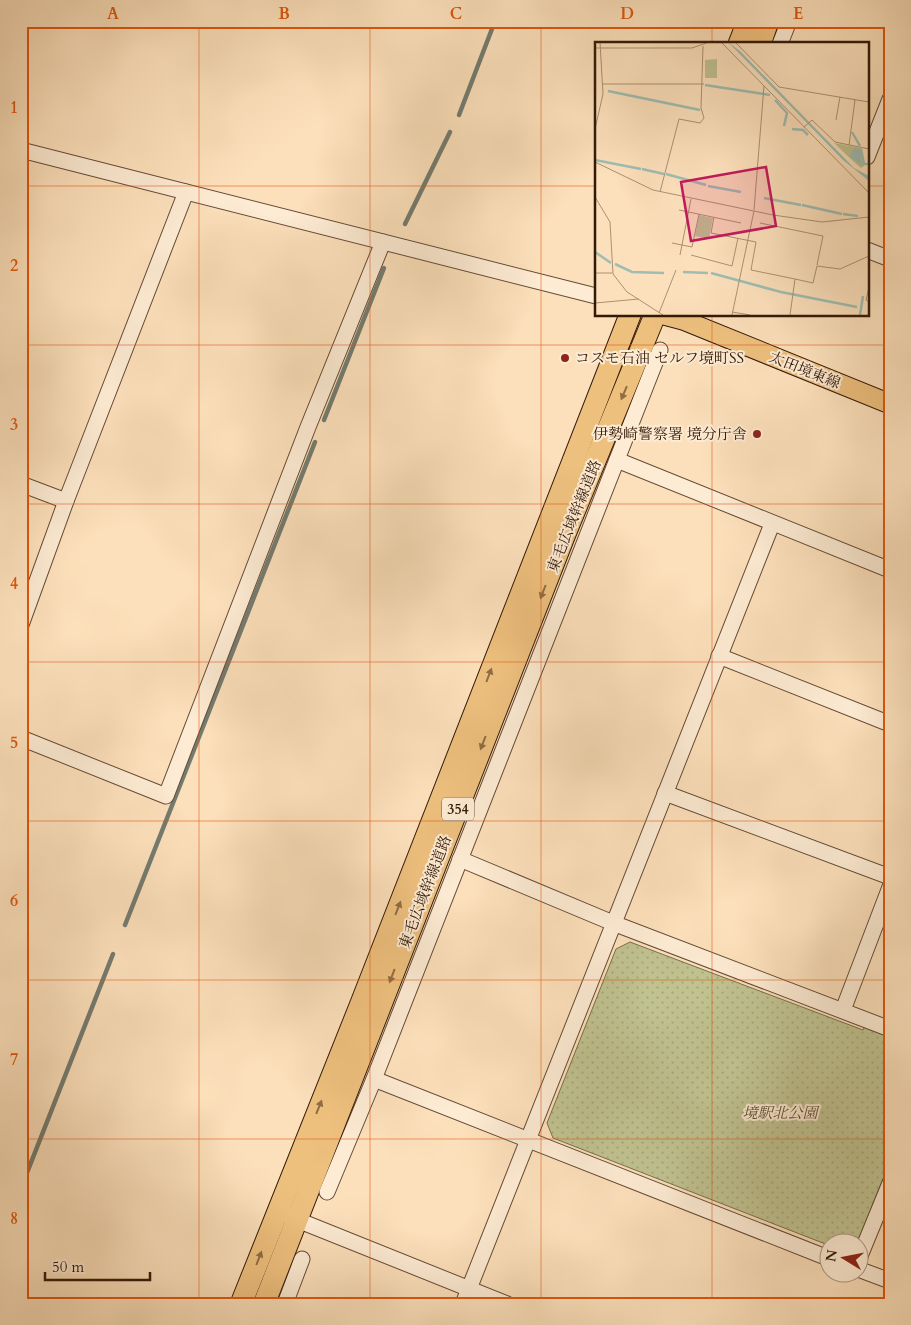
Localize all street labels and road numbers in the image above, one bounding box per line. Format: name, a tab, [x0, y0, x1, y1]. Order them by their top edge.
street label: 太田境東線	[766, 347, 844, 393]
street label: 東毛広域幹線道路	[542, 457, 606, 575]
road number: 354	[442, 798, 474, 821]
street label: 東毛広域幹線道路	[394, 832, 456, 952]

